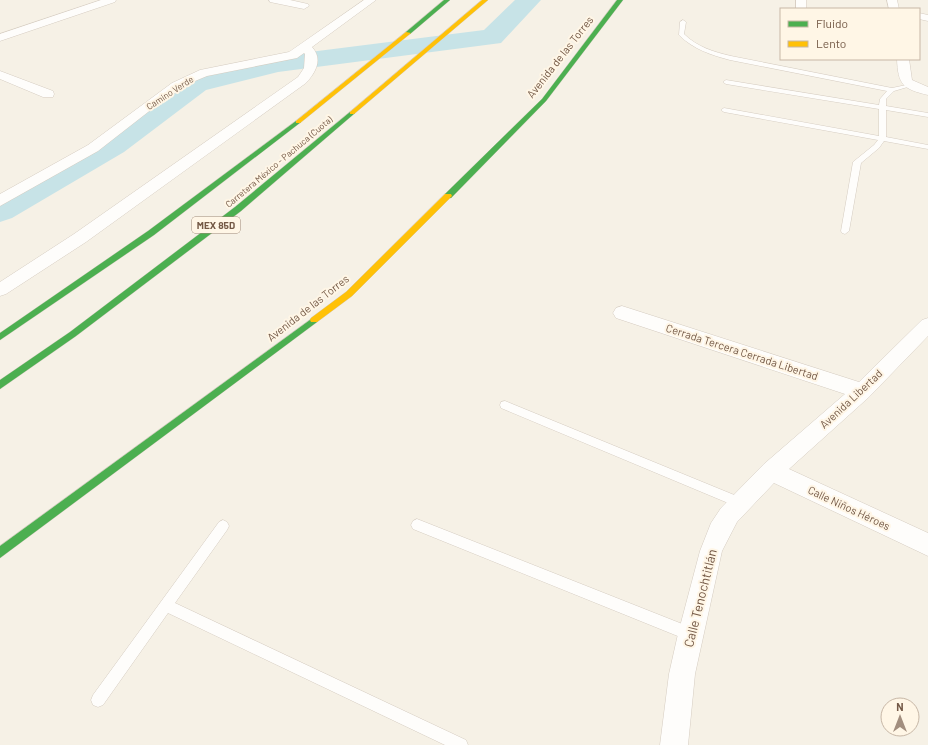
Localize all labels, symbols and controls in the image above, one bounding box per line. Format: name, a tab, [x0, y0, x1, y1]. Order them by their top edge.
legend	[780, 8, 920, 60]
street label: Avenida de las Torres	[524, 13, 596, 100]
text: Fluido	[816, 16, 848, 30]
text: Lento	[816, 36, 846, 50]
street label: Camino Verde	[144, 73, 195, 112]
street label: Carretera México - Pachuca (Cuota)	[223, 113, 335, 210]
road number: MEX 85D	[192, 217, 240, 233]
street label: Avenida de las Torres	[264, 272, 351, 344]
street label: Cerrada Tercera Cerrada Libertad	[664, 321, 820, 382]
street label: Avenida Libertad	[817, 366, 885, 431]
street label: Calle Niños Héroes	[806, 483, 892, 532]
street label: Calle Tenochtitlán	[680, 547, 720, 649]
north arrow	[880, 697, 920, 737]
text: N	[896, 700, 904, 713]

